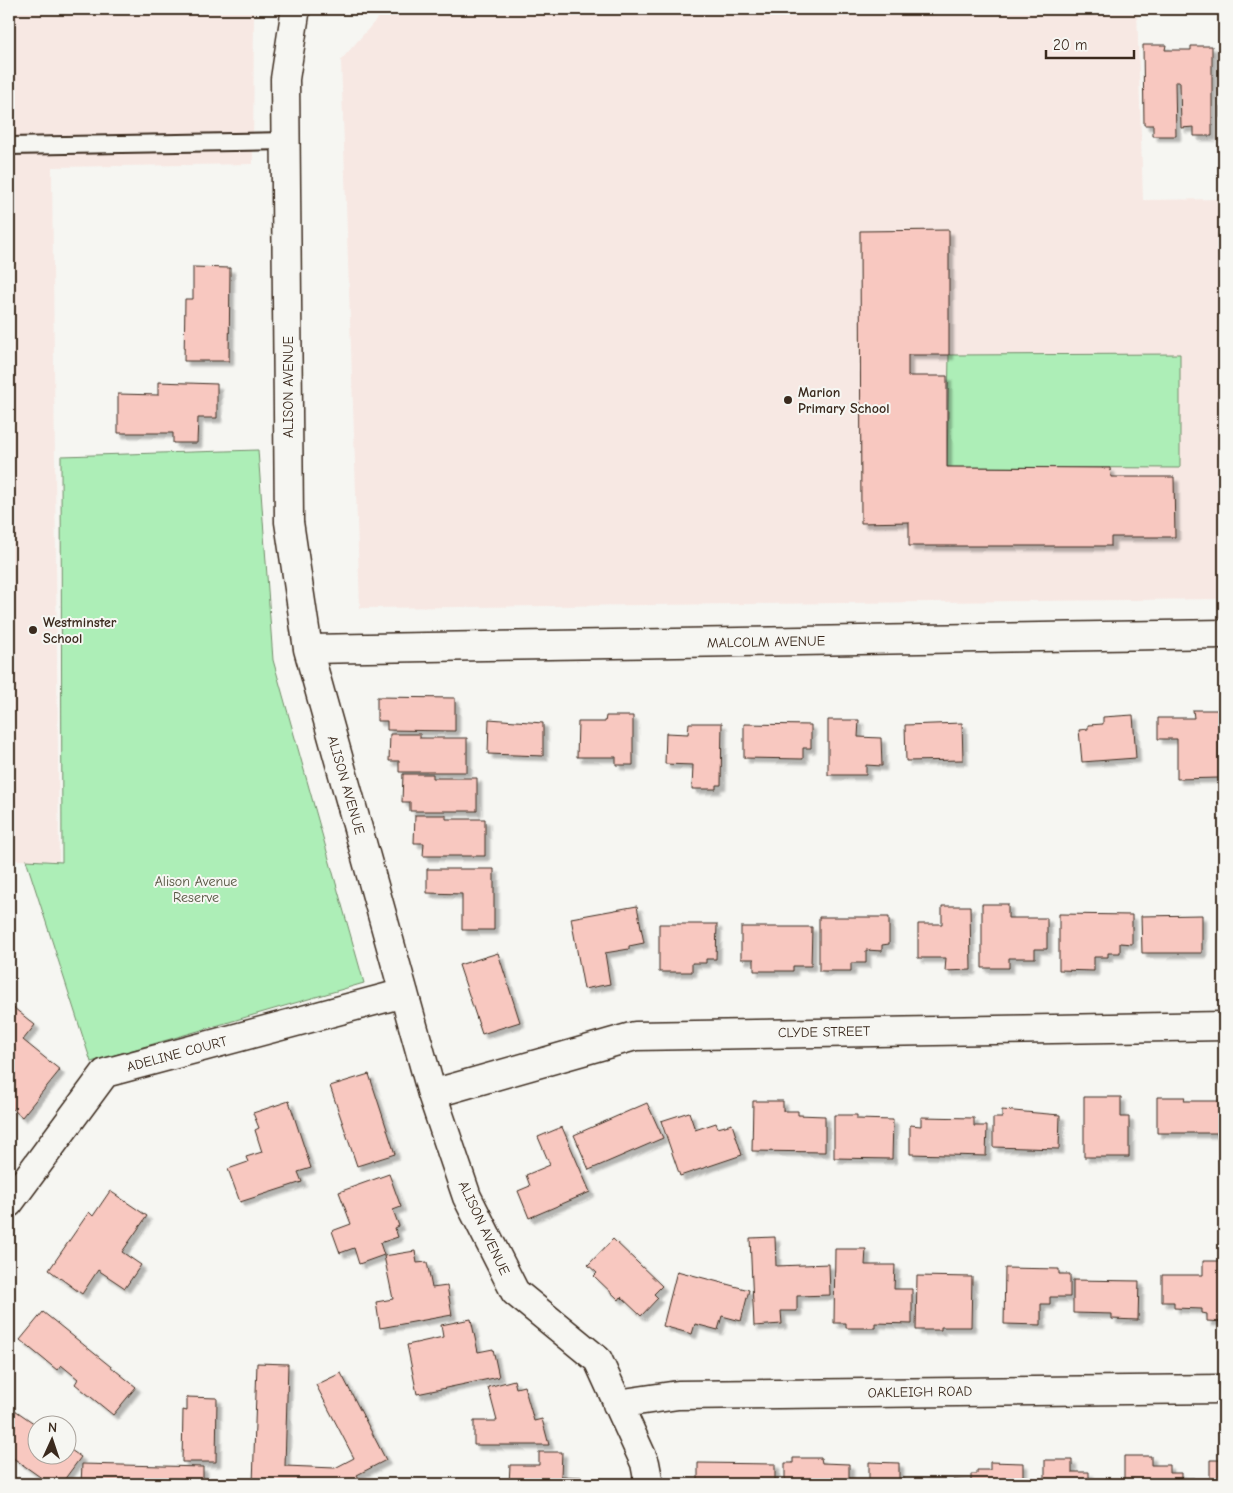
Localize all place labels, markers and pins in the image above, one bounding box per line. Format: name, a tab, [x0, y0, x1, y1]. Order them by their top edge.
place label: Marion Primary School	[798, 384, 889, 417]
marker: Marion Primary School	[782, 394, 794, 406]
place label: Westminster School	[43, 614, 117, 647]
marker: Westminster School	[27, 624, 39, 636]

